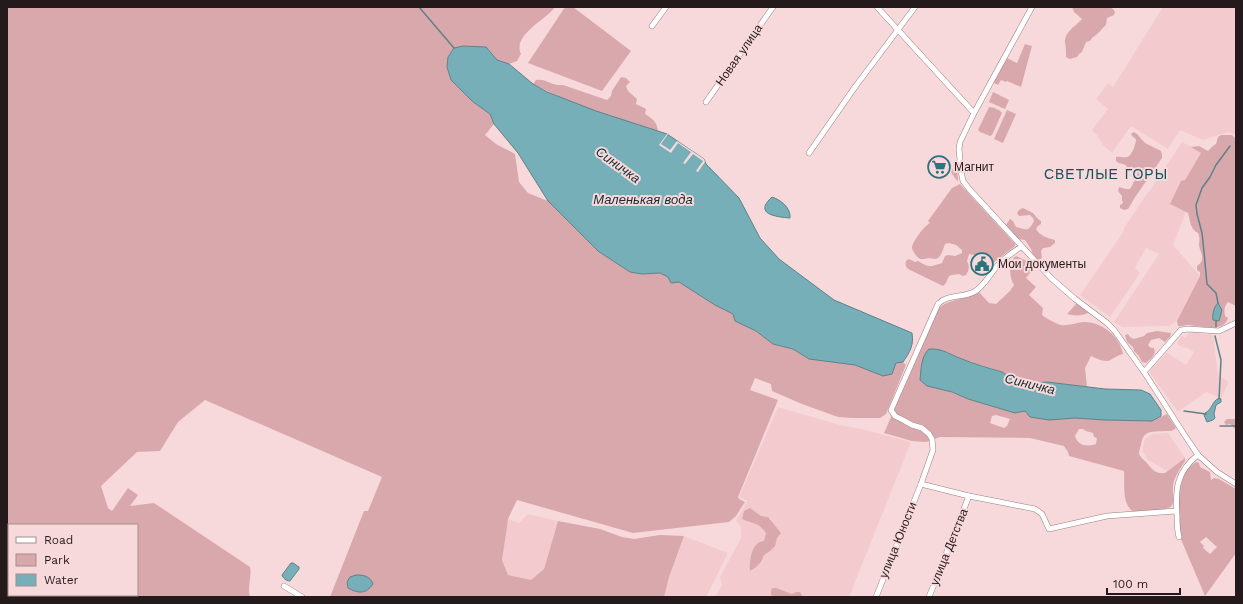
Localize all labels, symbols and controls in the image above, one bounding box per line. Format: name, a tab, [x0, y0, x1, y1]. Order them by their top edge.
street label: Новая улица	[713, 21, 766, 88]
water label: Синичка	[593, 144, 643, 186]
supermarket icon: Магнит	[926, 154, 952, 180]
place label: Магнит	[954, 160, 995, 174]
district label: СВЕТЛЫЕ ГОРЫ	[1044, 166, 1168, 182]
water label: Маленькая вода	[593, 192, 693, 207]
public building icon: Мои документы	[969, 251, 995, 277]
place label: Мои документы	[998, 257, 1086, 271]
water label: Синичка	[1003, 371, 1057, 397]
street label: улица Юности	[876, 500, 920, 580]
street label: улица Детства	[927, 506, 971, 587]
legend	[8, 524, 138, 596]
text: Road	[44, 533, 73, 547]
text: Park	[44, 553, 70, 567]
scale bar	[1107, 570, 1180, 596]
text: Water	[44, 573, 79, 587]
text: 100 m	[1113, 577, 1148, 591]

